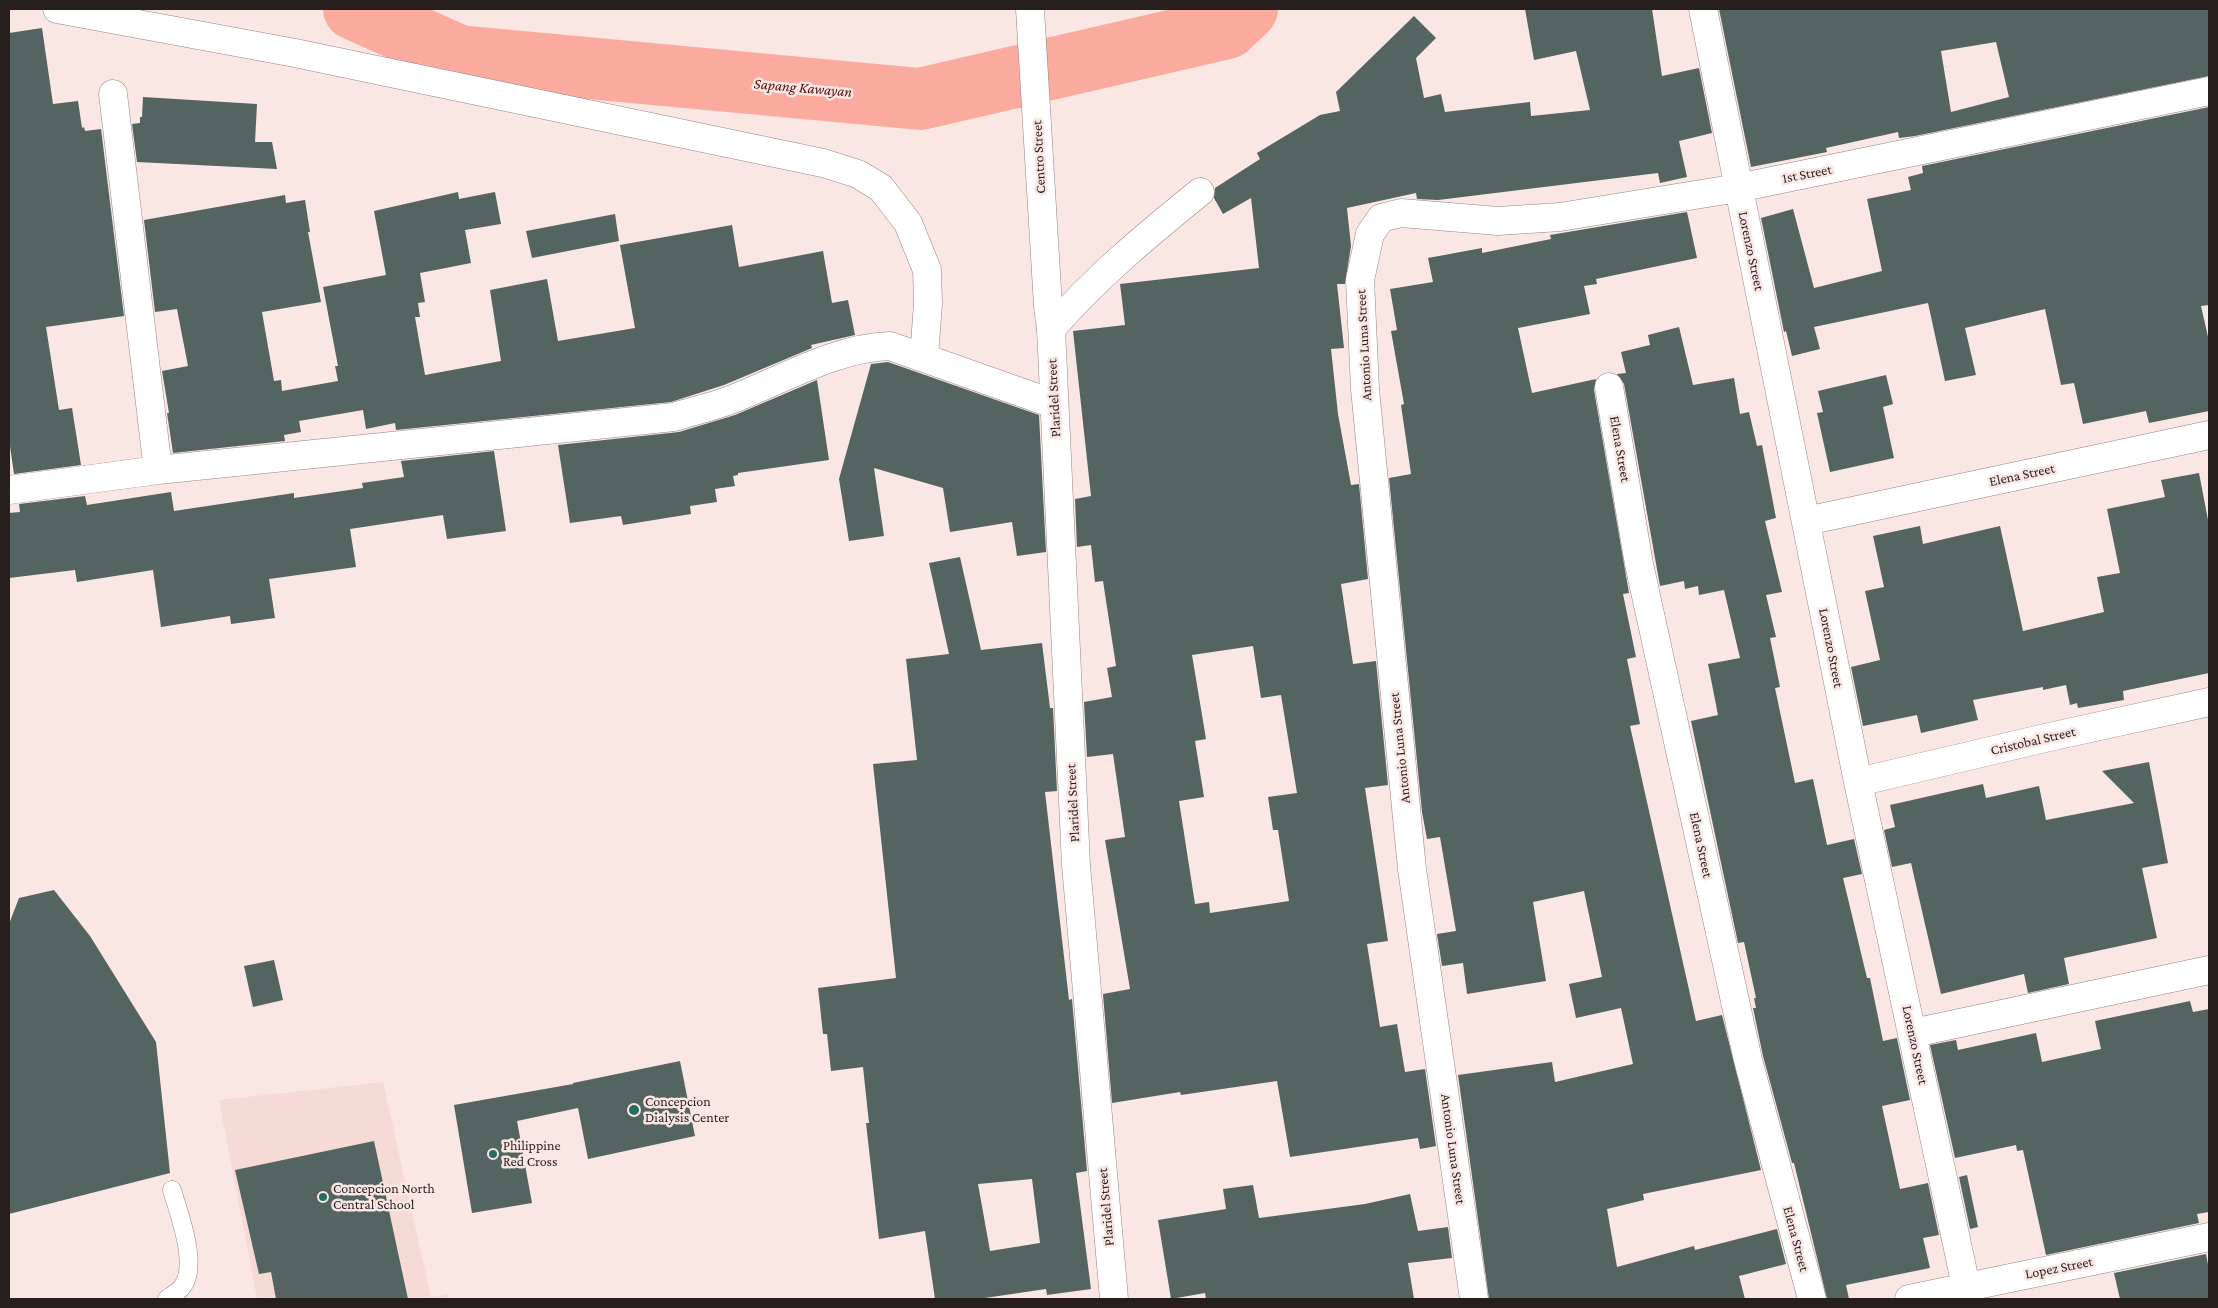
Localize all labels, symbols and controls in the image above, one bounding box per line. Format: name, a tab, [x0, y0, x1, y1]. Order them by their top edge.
water label: Sapang Kawayan	[753, 75, 853, 101]
street label: Centro Street	[1029, 120, 1049, 194]
street label: 1st Street	[1781, 161, 1833, 187]
street label: Lorenzo Street	[1734, 210, 1768, 292]
street label: Antonio Luna Street	[1353, 289, 1375, 401]
street label: Plaridel Street	[1044, 358, 1064, 438]
street label: Elena Street	[1606, 415, 1634, 483]
street label: Elena Street	[1988, 460, 2056, 490]
street label: Lorenzo Street	[1815, 607, 1847, 689]
street label: Antonio Luna Street	[1386, 692, 1414, 804]
street label: Cristobal Street	[1989, 723, 2077, 759]
street label: Plaridel Street	[1063, 763, 1083, 843]
street label: Elena Street	[1686, 811, 1716, 879]
street label: Lorenzo Street	[1898, 1004, 1932, 1086]
street label: Antonio Luna Street	[1437, 1093, 1469, 1205]
place label: Concepcion Dialysis Center	[645, 1094, 729, 1126]
marker: Concepcion Dialysis Center	[627, 1103, 641, 1117]
place label: Philippine Red Cross	[503, 1138, 561, 1170]
marker: Philippine Red Cross	[487, 1148, 499, 1160]
street label: Plaridel Street	[1094, 1167, 1118, 1247]
place label: Concepcion North Central School	[333, 1181, 435, 1214]
marker: Concepcion North Central School	[317, 1191, 329, 1203]
street label: Elena Street	[1779, 1205, 1813, 1273]
street label: Lopez Street	[2024, 1253, 2094, 1283]

